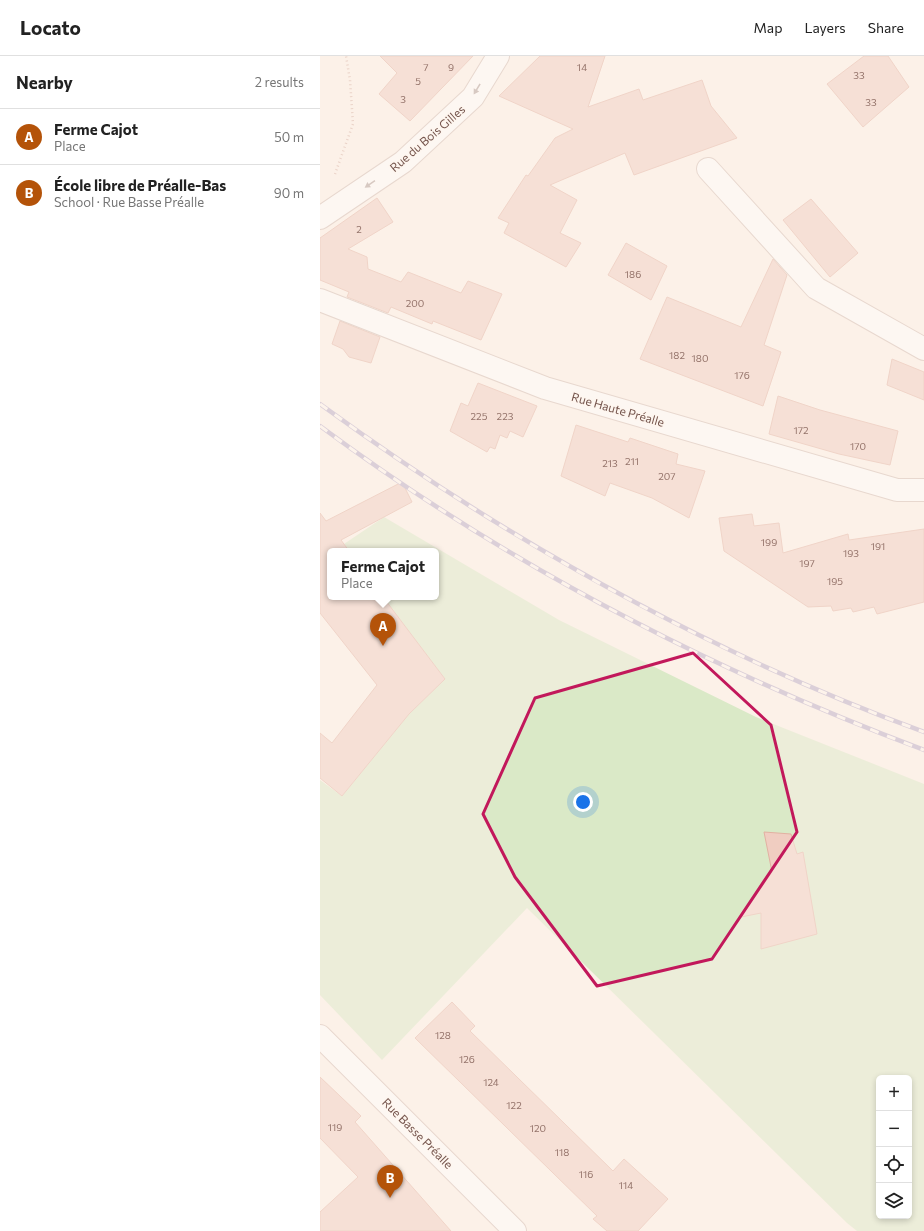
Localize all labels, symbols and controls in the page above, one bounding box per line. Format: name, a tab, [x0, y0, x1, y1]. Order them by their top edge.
text: Locato	[20, 16, 81, 39]
text: Map	[754, 19, 782, 36]
text: Layers	[804, 19, 846, 36]
text: Share	[868, 19, 904, 36]
house number: 7	[423, 61, 429, 73]
house number: 9	[448, 61, 454, 73]
house number: 14	[577, 61, 587, 73]
house number: 33	[853, 69, 865, 81]
text: Nearby	[16, 72, 73, 93]
text: 2 results	[255, 74, 304, 90]
house number: 5	[415, 75, 421, 87]
one-way arrow	[474, 83, 481, 95]
house number: 3	[400, 93, 406, 105]
house number: 33	[865, 96, 877, 108]
street label: Rue du Bois Gilles	[387, 102, 467, 174]
text: Ferme Cajot	[54, 120, 138, 138]
text: A	[24, 129, 34, 145]
text: 50 m	[274, 129, 304, 145]
text: Place	[54, 138, 86, 154]
text: École libre de Préalle-Bas	[54, 176, 226, 194]
one-way arrow	[365, 180, 375, 188]
text: B	[25, 185, 33, 201]
text: 90 m	[274, 185, 304, 201]
text: School · Rue Basse Préalle	[54, 194, 204, 210]
house number: 2	[356, 223, 362, 235]
house number: 186	[625, 268, 641, 280]
house number: 200	[406, 297, 424, 309]
house number: 182	[669, 349, 685, 361]
house number: 180	[692, 352, 708, 364]
house number: 176	[734, 369, 750, 381]
street label: Rue Haute Préalle	[570, 389, 666, 429]
house number: 225	[471, 410, 488, 422]
house number: 223	[497, 410, 514, 422]
house number: 172	[793, 424, 809, 436]
house number: 170	[850, 440, 866, 452]
house number: 211	[625, 455, 639, 467]
house number: 213	[602, 457, 618, 469]
house number: 207	[658, 470, 676, 482]
house number: 199	[761, 536, 777, 548]
house number: 191	[871, 540, 885, 552]
house number: 193	[843, 547, 859, 559]
popup	[327, 548, 439, 600]
text: Ferme Cajot	[341, 557, 425, 575]
house number: 197	[799, 557, 815, 569]
text: Place	[341, 575, 373, 591]
house number: 195	[827, 575, 843, 587]
pin: A	[370, 613, 396, 646]
your location	[573, 792, 593, 812]
house number: 128	[435, 1029, 451, 1041]
house number: 126	[459, 1053, 475, 1065]
map controls	[876, 1075, 912, 1219]
button: +	[876, 1075, 912, 1111]
house number: 124	[483, 1076, 499, 1088]
street label: Rue Basse Préalle	[380, 1095, 456, 1171]
house number: 122	[506, 1099, 522, 1111]
button: −	[876, 1111, 912, 1147]
house number: 119	[328, 1121, 342, 1133]
house number: 120	[530, 1122, 546, 1134]
house number: 118	[555, 1146, 569, 1158]
button: locate	[876, 1147, 912, 1183]
pin: B	[377, 1165, 403, 1198]
house number: 116	[579, 1168, 593, 1180]
house number: 114	[619, 1179, 633, 1191]
button: layers	[876, 1183, 912, 1219]

